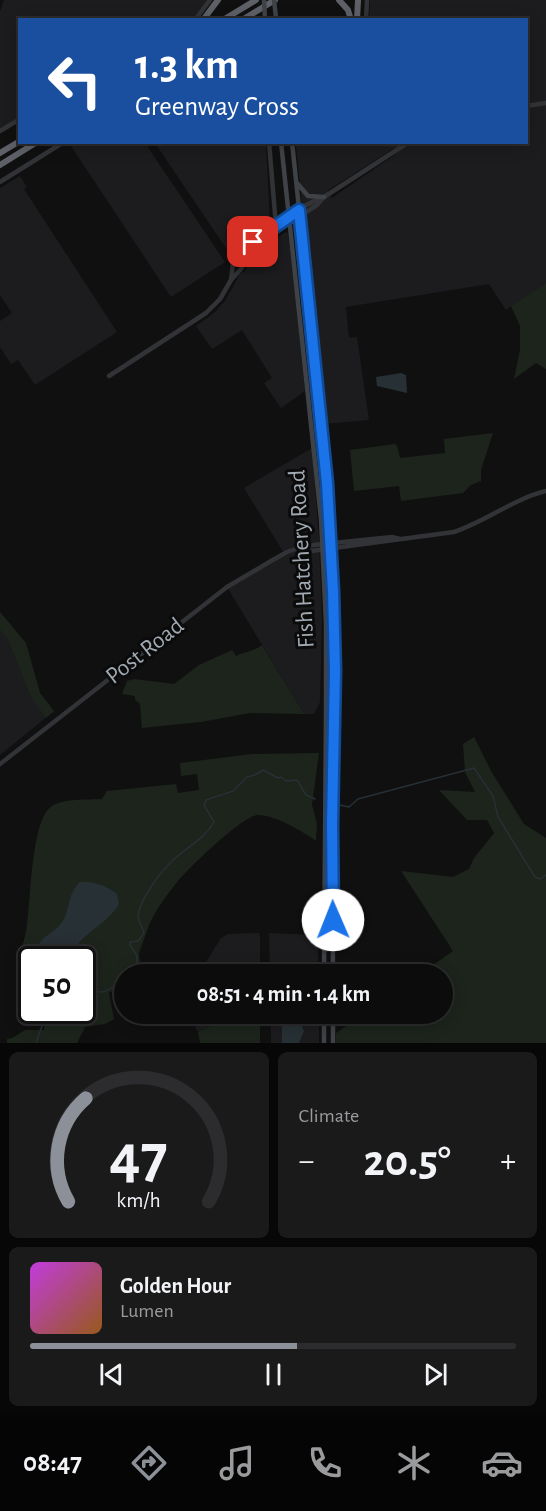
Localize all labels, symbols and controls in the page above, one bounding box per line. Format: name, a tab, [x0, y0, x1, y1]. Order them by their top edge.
icon: left	[36, 42, 114, 120]
text: 1.3 km	[135, 44, 239, 86]
text: Greenway Cross	[135, 93, 299, 120]
pin	[227, 216, 278, 267]
icon: arrive	[236, 225, 269, 258]
street label: Fish Hatchery Road	[285, 469, 319, 649]
street label: Post Road	[102, 613, 188, 689]
position arrow	[301, 888, 365, 952]
speed limit sign: 50	[18, 946, 96, 1024]
text: 08:51 · 4 min · 1.4 km	[197, 983, 370, 1005]
text: Climate	[299, 1106, 359, 1126]
text: 47	[110, 1126, 168, 1188]
text: 20.5°	[363, 1139, 451, 1184]
text: −	[299, 1145, 314, 1178]
text: +	[500, 1145, 516, 1178]
text: km/h	[117, 1190, 161, 1211]
text: Golden Hour	[120, 1275, 231, 1297]
text: Lumen	[120, 1301, 174, 1321]
icon: previous	[95, 1358, 128, 1391]
icon: pause	[257, 1358, 290, 1391]
icon: next	[419, 1358, 452, 1391]
icon: directions	[128, 1442, 170, 1484]
icon: music	[216, 1442, 258, 1484]
icon: phone	[304, 1442, 346, 1484]
icon: climate	[393, 1442, 435, 1484]
icon: car	[481, 1442, 523, 1484]
text: 08:47	[23, 1449, 82, 1476]

